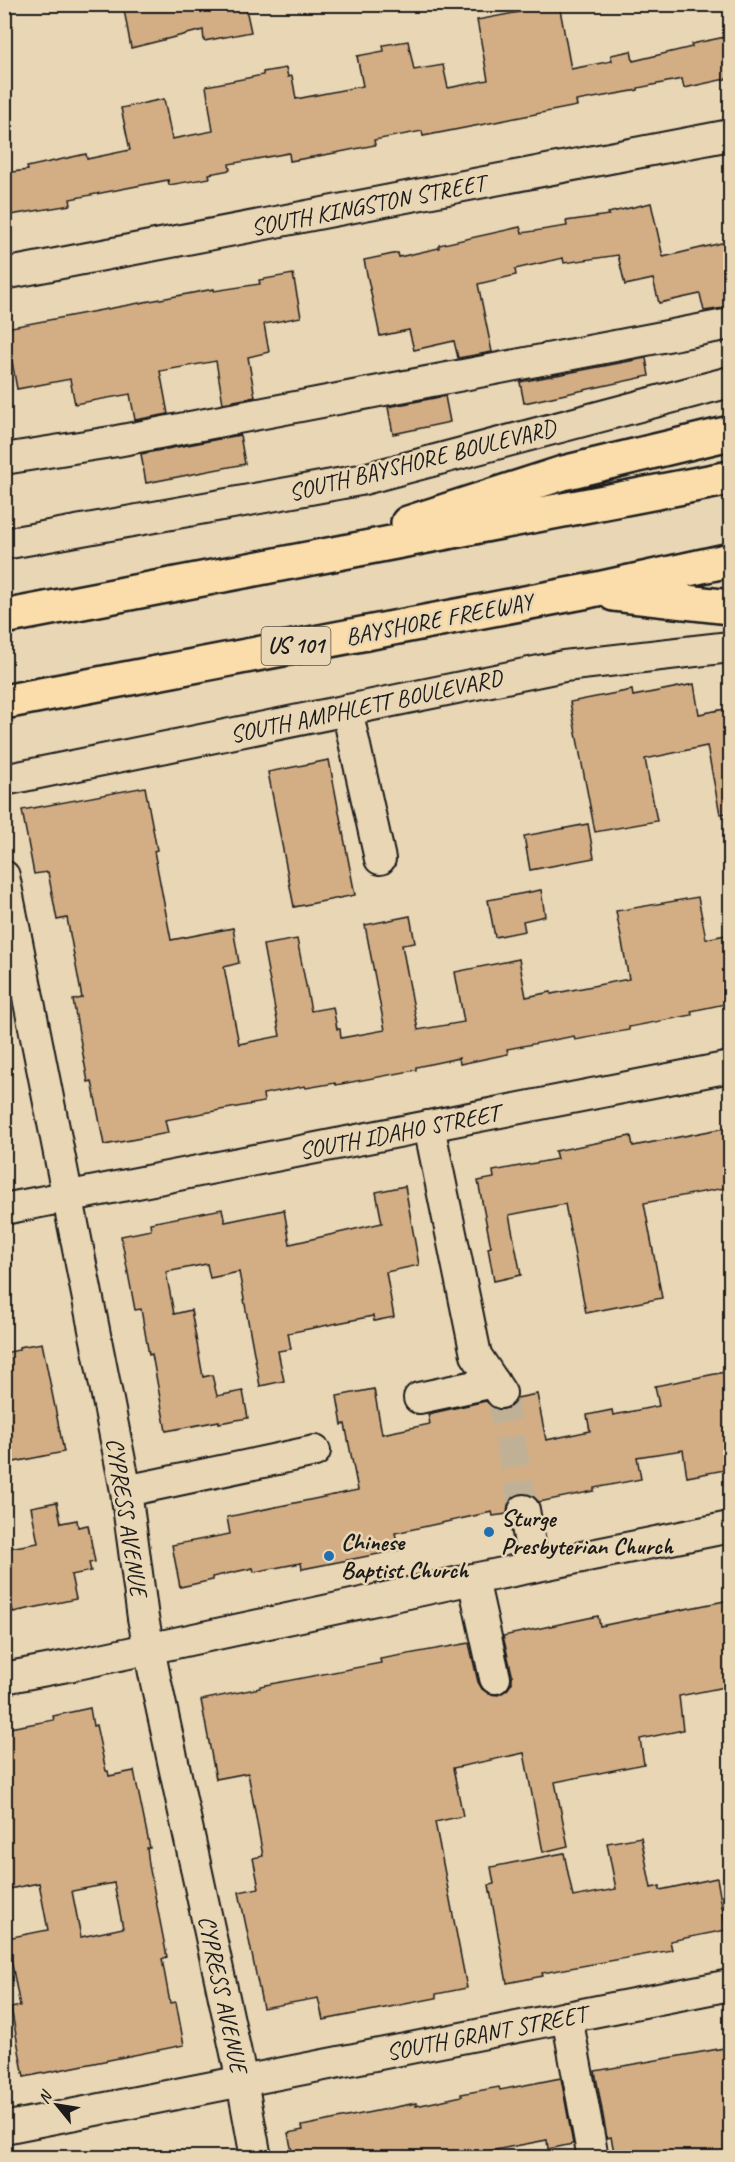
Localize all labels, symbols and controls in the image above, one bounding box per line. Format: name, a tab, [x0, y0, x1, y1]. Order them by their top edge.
street label: SOUTH KINGSTON STREET	[248, 167, 492, 242]
street label: SOUTH BAYSHORE BOULEVARD	[286, 412, 561, 508]
street label: BAYSHORE FREEWAY	[343, 586, 538, 652]
road number: US 101	[262, 627, 330, 665]
street label: SOUTH AMPHLETT BOULEVARD	[227, 662, 507, 750]
street label: SOUTH IDAHO STREET	[296, 1097, 508, 1166]
street label: CYPRESS AVENUE	[100, 1436, 155, 1601]
place label: Sturge Presbyterian Church	[501, 1503, 674, 1561]
marker: Sturge Presbyterian Church	[482, 1525, 496, 1539]
place label: Chinese Baptist Church	[341, 1527, 469, 1585]
marker: Chinese Baptist Church	[322, 1549, 336, 1563]
street label: CYPRESS AVENUE	[192, 1913, 255, 2078]
street label: SOUTH GRANT STREET	[384, 1998, 594, 2067]
north arrow	[27, 2075, 87, 2135]
text: N	[34, 2086, 58, 2107]

